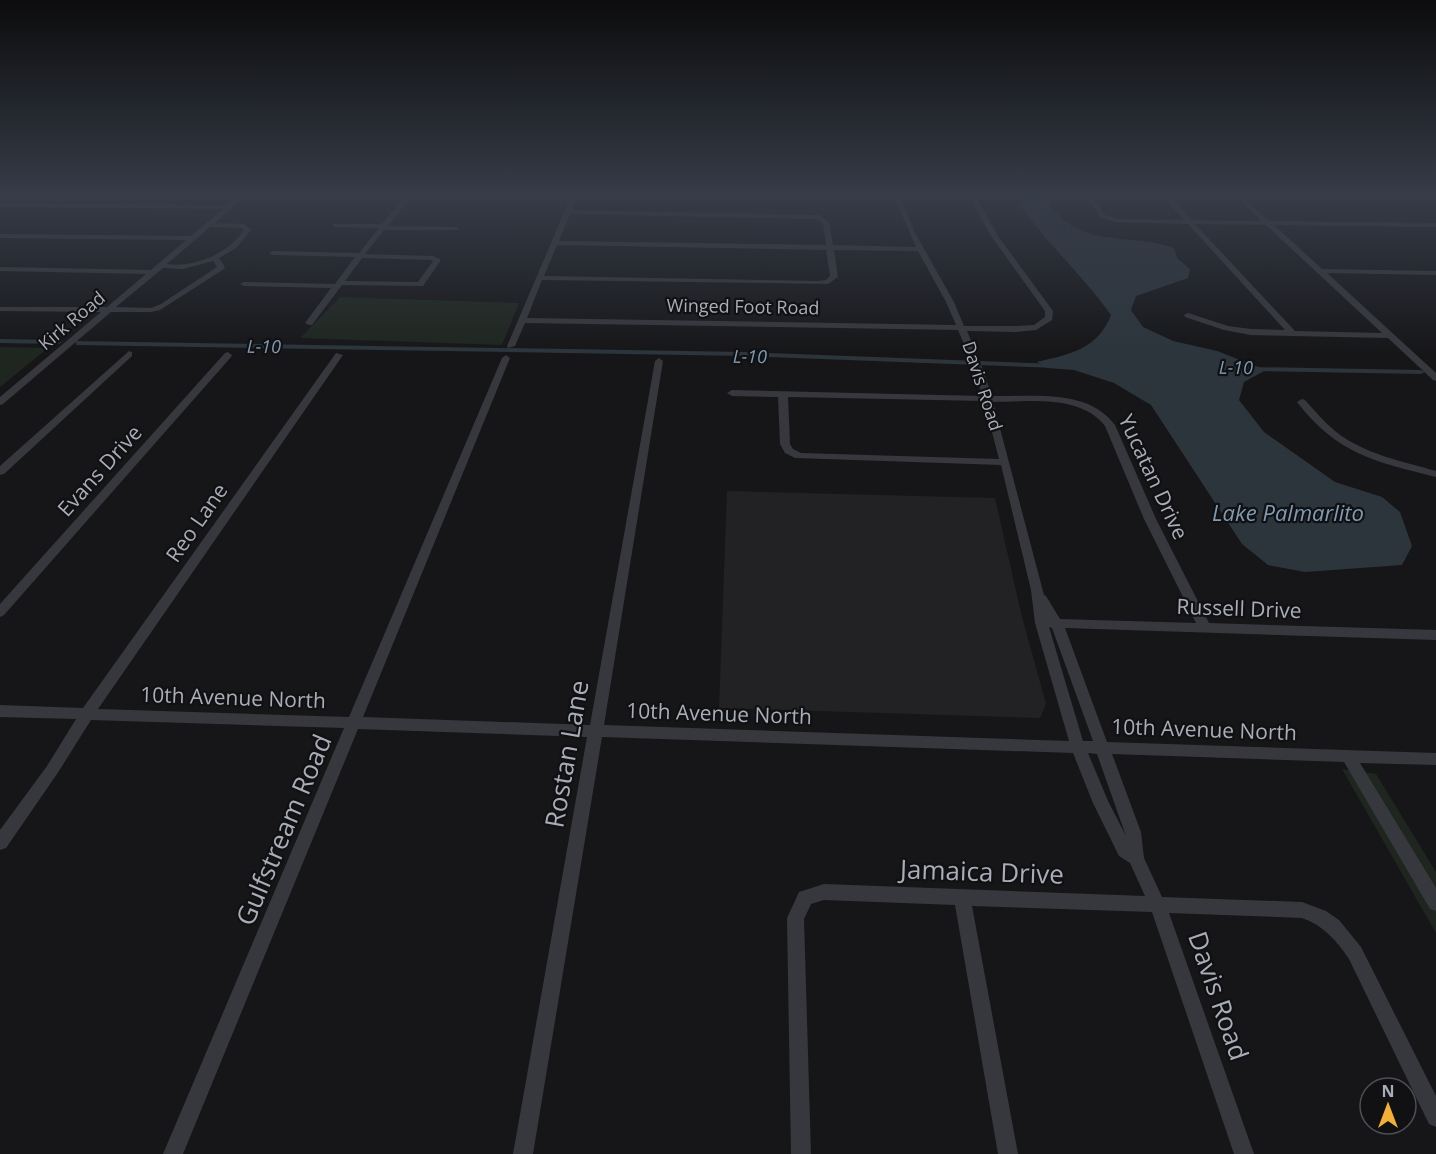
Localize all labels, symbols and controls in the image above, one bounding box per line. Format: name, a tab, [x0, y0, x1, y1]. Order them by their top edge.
street label: Kirk Road	[33, 285, 110, 355]
street label: Winged Foot Road	[666, 293, 820, 319]
water label: L-10	[247, 334, 281, 358]
street label: Davis Road	[957, 338, 1009, 434]
water label: L-10	[733, 344, 767, 368]
water label: L-10	[1219, 355, 1253, 379]
street label: Yucatan Drive	[1113, 409, 1195, 544]
street label: Evans Drive	[51, 419, 148, 522]
street label: Reo Lane	[159, 477, 234, 567]
water label: Lake Palmarlito	[1212, 497, 1364, 527]
street label: Russell Drive	[1176, 592, 1302, 624]
street label: Rostan Lane	[535, 677, 597, 830]
street label: 10th Avenue North	[140, 680, 326, 714]
street label: 10th Avenue North	[626, 696, 812, 730]
street label: 10th Avenue North	[1111, 712, 1297, 746]
street label: Gulfstream Road	[227, 729, 340, 931]
street label: Jamaica Drive	[897, 850, 1065, 892]
street label: Davis Road	[1180, 926, 1258, 1065]
north arrow	[1358, 1076, 1418, 1136]
text: N	[1381, 1080, 1395, 1102]

